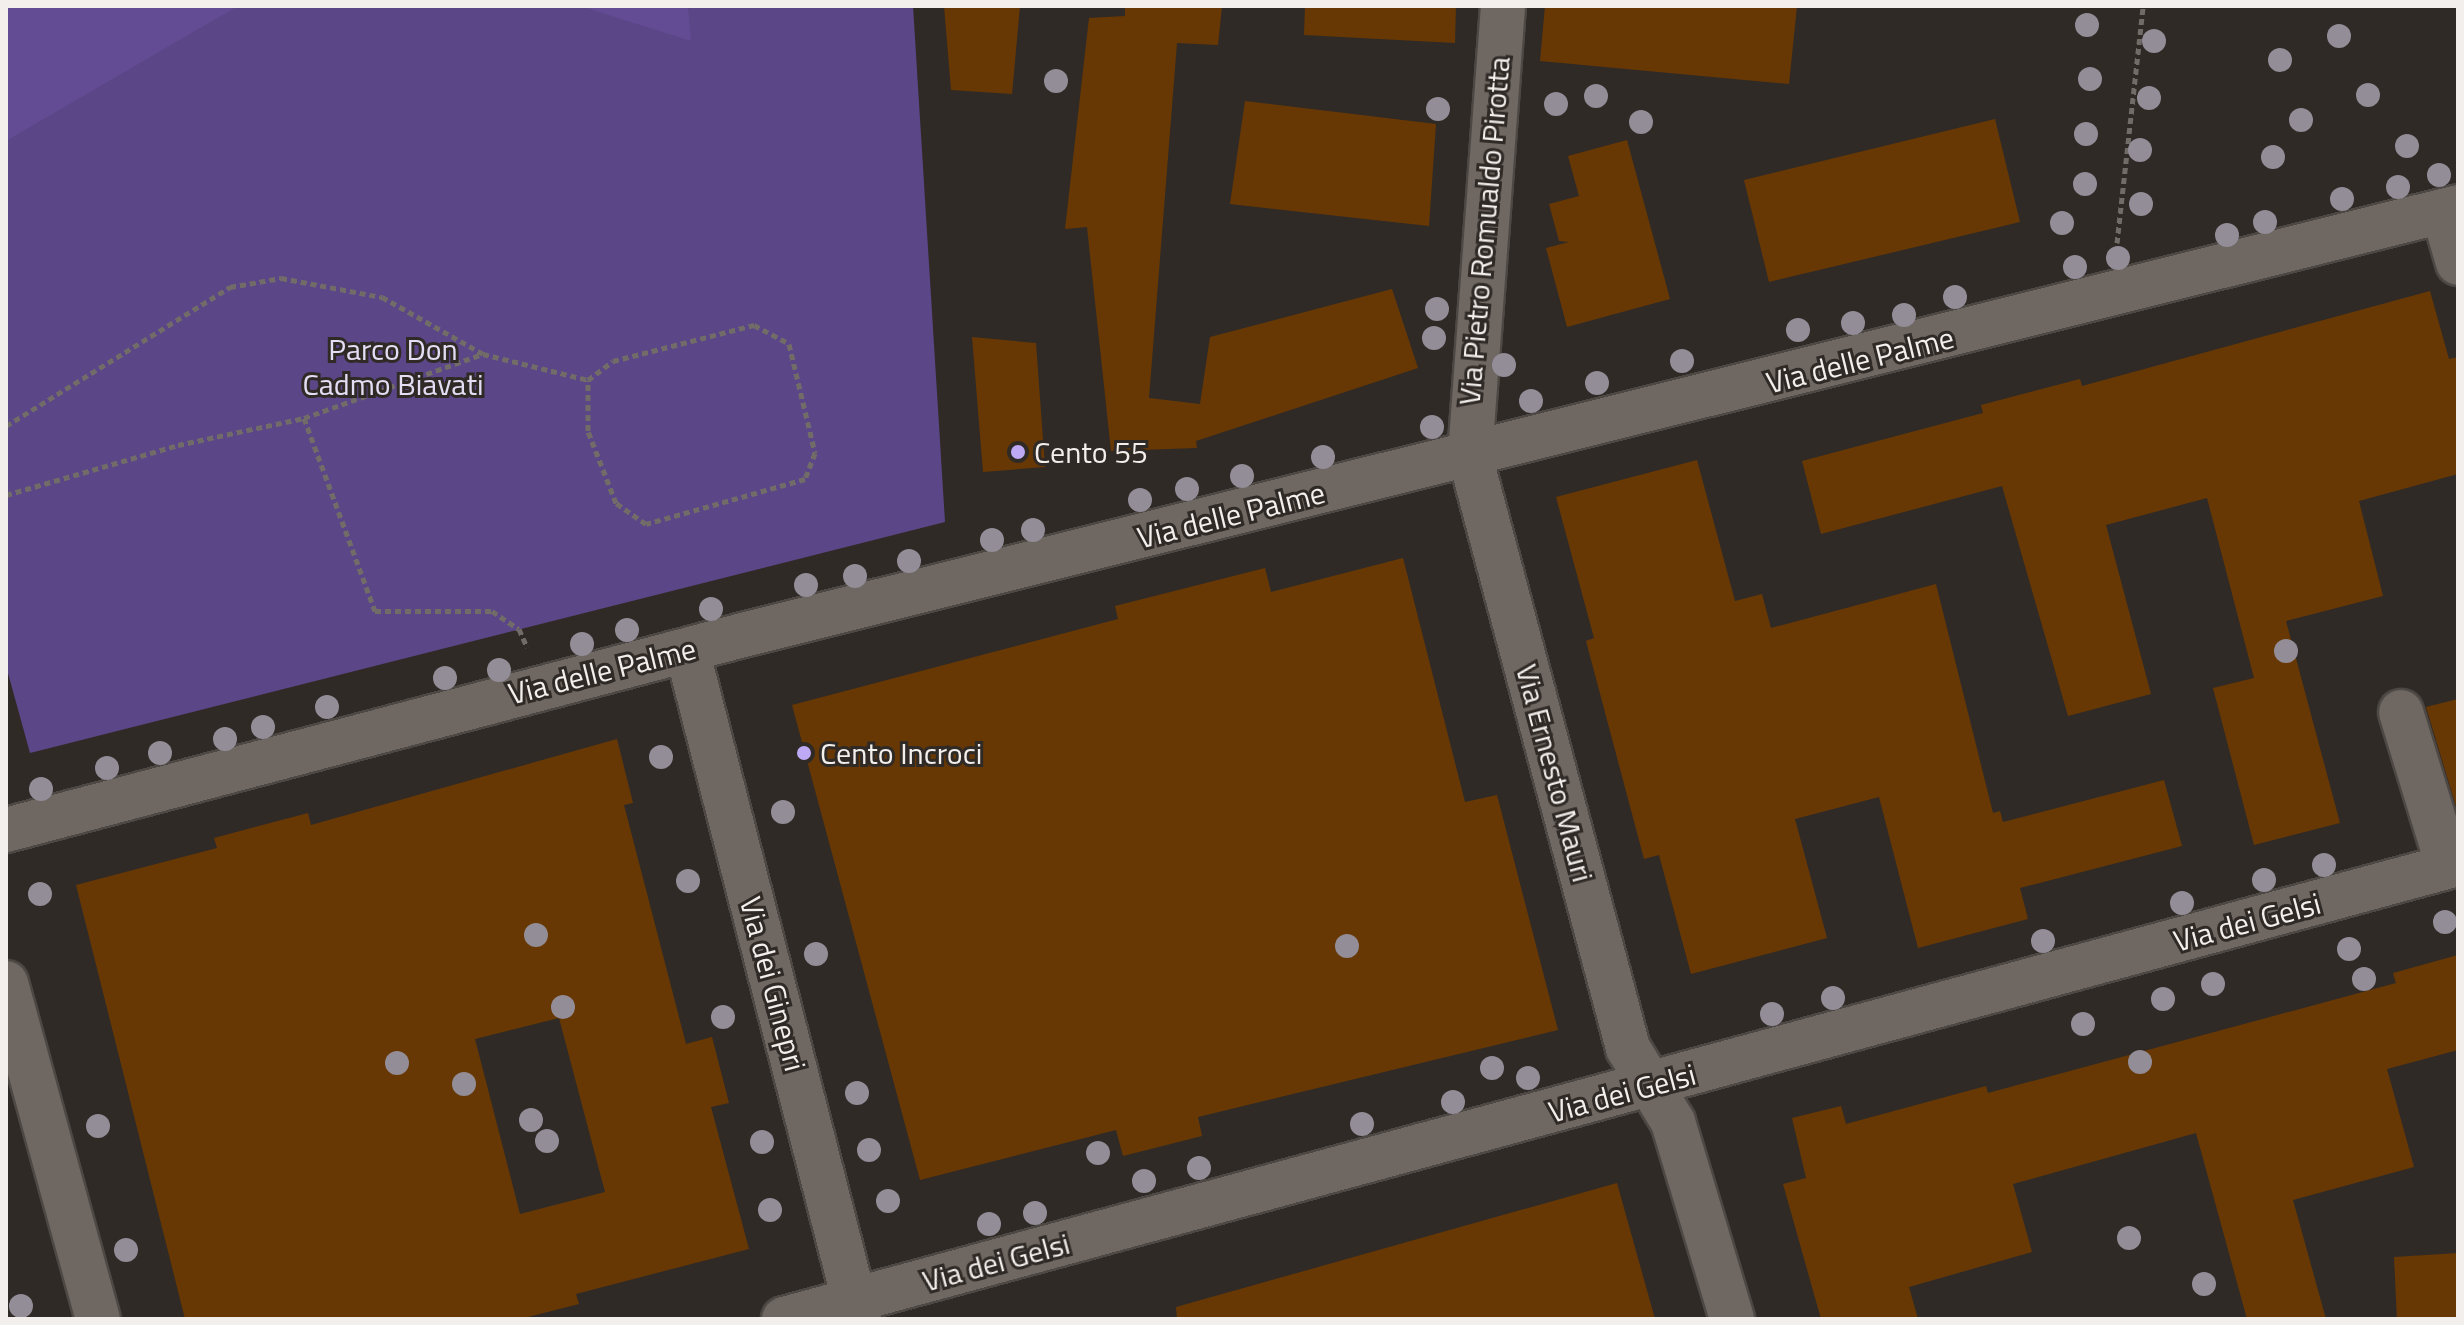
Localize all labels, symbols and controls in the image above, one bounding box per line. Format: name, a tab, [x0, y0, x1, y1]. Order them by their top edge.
street label: Via Pietro Romualdo Pirotta	[1451, 55, 1517, 407]
street label: Via delle Palme	[1762, 319, 1958, 401]
park label: Parco Don Cadmo Biavati	[303, 331, 483, 402]
place label: Cento 55	[1034, 434, 1148, 470]
marker: Cento 55	[1009, 443, 1027, 461]
street label: Via delle Palme	[1133, 474, 1329, 556]
street label: Via delle Palme	[504, 630, 700, 712]
street label: Via Ernesto Mauri	[1509, 660, 1601, 886]
place label: Cento Incroci	[820, 735, 982, 771]
marker: Cento Incroci	[795, 744, 813, 762]
street label: Via dei Gelsi	[2169, 885, 2325, 959]
street label: Via dei Ginepri	[732, 893, 814, 1075]
street label: Via dei Gelsi	[1544, 1056, 1700, 1130]
street label: Via dei Gelsi	[918, 1225, 1074, 1299]

